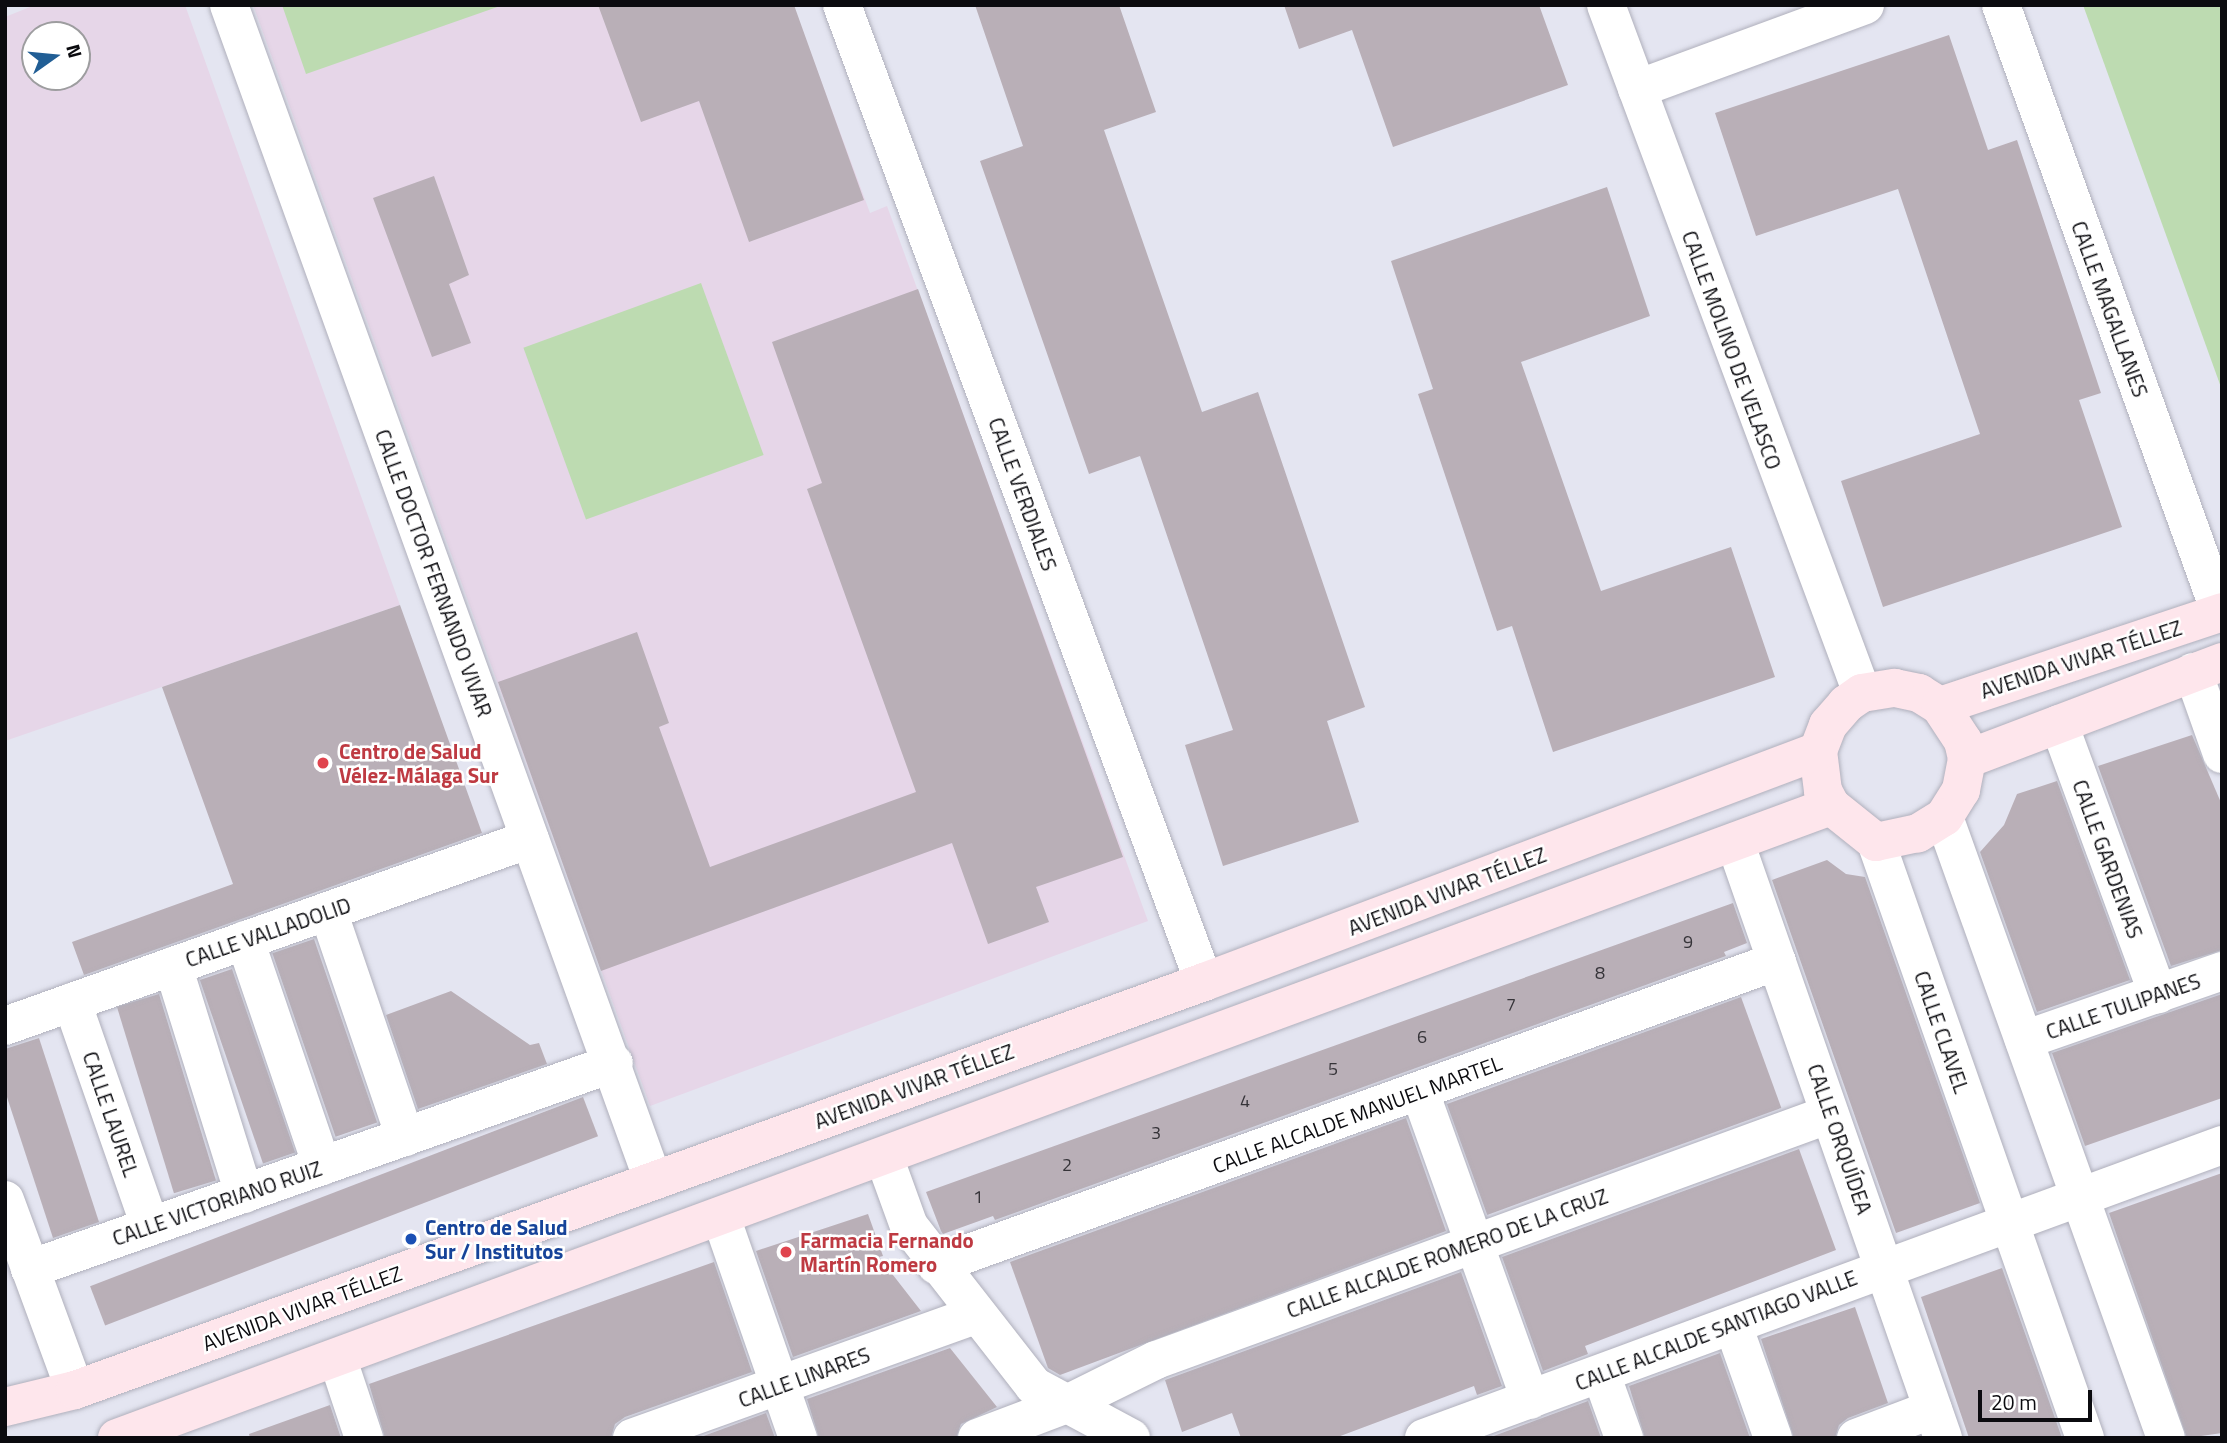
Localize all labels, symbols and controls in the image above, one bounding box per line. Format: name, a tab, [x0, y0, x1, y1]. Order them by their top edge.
north arrow	[21, 21, 91, 91]
text: N	[59, 41, 91, 61]
street label: CALLE MAGALLANES	[2066, 218, 2154, 400]
street label: CALLE MOLINO DE VELASCO	[1677, 227, 1787, 473]
street label: CALLE VERDIALES	[984, 414, 1062, 574]
street label: CALLE DOCTOR FERNANDO VIVAR	[370, 426, 498, 720]
street label: AVENIDA VIVAR TÉLLEZ	[1977, 615, 2185, 703]
place label: Centro de Salud Vélez-Málaga Sur	[339, 738, 498, 788]
marker: Centro de Salud Vélez-Málaga Sur	[313, 753, 333, 773]
street label: CALLE GARDENIAS	[2068, 776, 2148, 942]
street label: AVENIDA VIVAR TÉLLEZ	[1344, 842, 1550, 940]
street label: CALLE VALLADOLID	[182, 892, 354, 972]
house number: 9	[1683, 931, 1693, 953]
house number: 8	[1595, 962, 1605, 984]
street label: CALLE CLAVEL	[1909, 968, 1975, 1096]
street label: CALLE TULIPANES	[2043, 968, 2203, 1044]
house number: 7	[1506, 994, 1516, 1016]
house number: 6	[1417, 1026, 1427, 1048]
street label: AVENIDA VIVAR TÉLLEZ	[811, 1038, 1017, 1134]
street label: CALLE LAUREL	[78, 1048, 144, 1180]
street label: CALLE ALCALDE MANUEL MARTEL	[1209, 1050, 1505, 1178]
house number: 5	[1328, 1058, 1338, 1080]
street label: CALLE ORQUÍDEA	[1802, 1061, 1878, 1217]
house number: 4	[1240, 1090, 1250, 1112]
house number: 3	[1151, 1122, 1161, 1144]
house number: 2	[1062, 1154, 1072, 1176]
street label: CALLE VICTORIANO RUIZ	[109, 1155, 325, 1251]
street label: CALLE ALCALDE ROMERO DE LA CRUZ	[1283, 1183, 1611, 1323]
house number: 1	[973, 1186, 983, 1208]
place label: Centro de Salud Sur / Institutos	[425, 1214, 568, 1264]
place label: Farmacia Fernando Martín Romero	[800, 1227, 974, 1277]
marker: Centro de Salud Sur / Institutos	[403, 1231, 419, 1247]
marker: Farmacia Fernando Martín Romero	[778, 1244, 794, 1260]
street label: AVENIDA VIVAR TÉLLEZ	[199, 1260, 405, 1356]
street label: CALLE ALCALDE SANTIAGO VALLE	[1571, 1264, 1861, 1396]
street label: CALLE LINARES	[735, 1342, 873, 1412]
scale bar	[1982, 1376, 2096, 1420]
text: 20 m	[1991, 1386, 2037, 1418]

